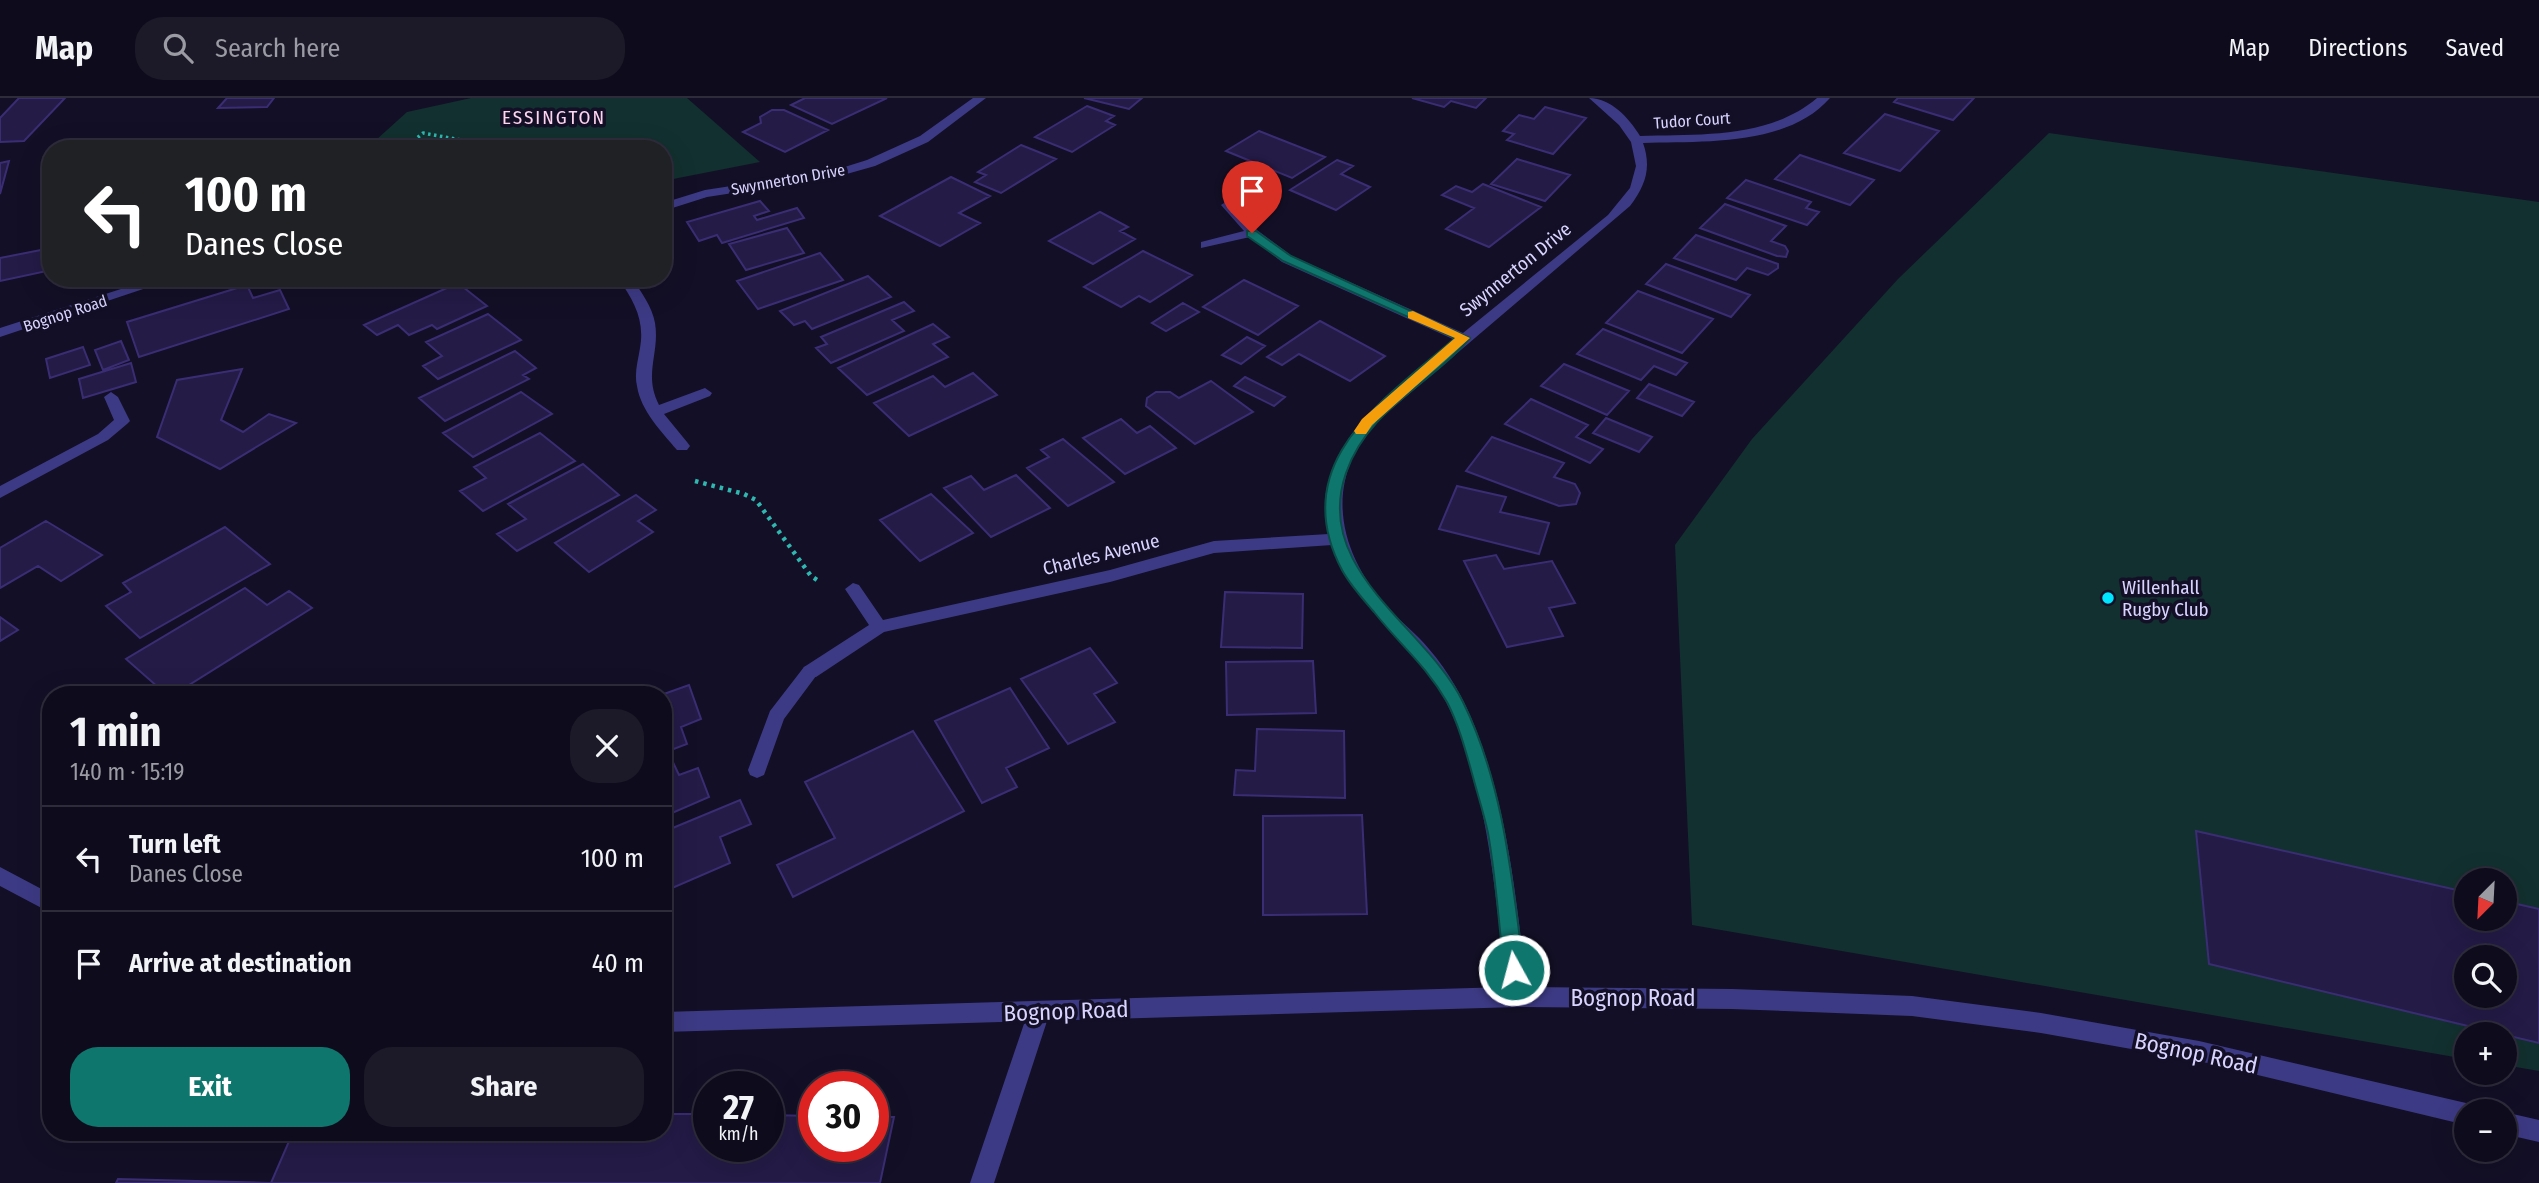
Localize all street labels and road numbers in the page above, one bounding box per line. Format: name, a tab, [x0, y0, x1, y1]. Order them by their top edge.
street label: Tudor Court	[1653, 108, 1732, 133]
street label: Swynnerton Drive	[730, 160, 847, 199]
street label: Swynnerton Drive	[1455, 217, 1576, 321]
street label: Bognop Road	[21, 291, 109, 336]
street label: Charles Avenue	[1040, 529, 1162, 580]
street label: Bognop Road	[1570, 984, 1696, 1012]
street label: Bognop Road	[1003, 995, 1129, 1027]
street label: Bognop Road	[2132, 1026, 2260, 1080]

